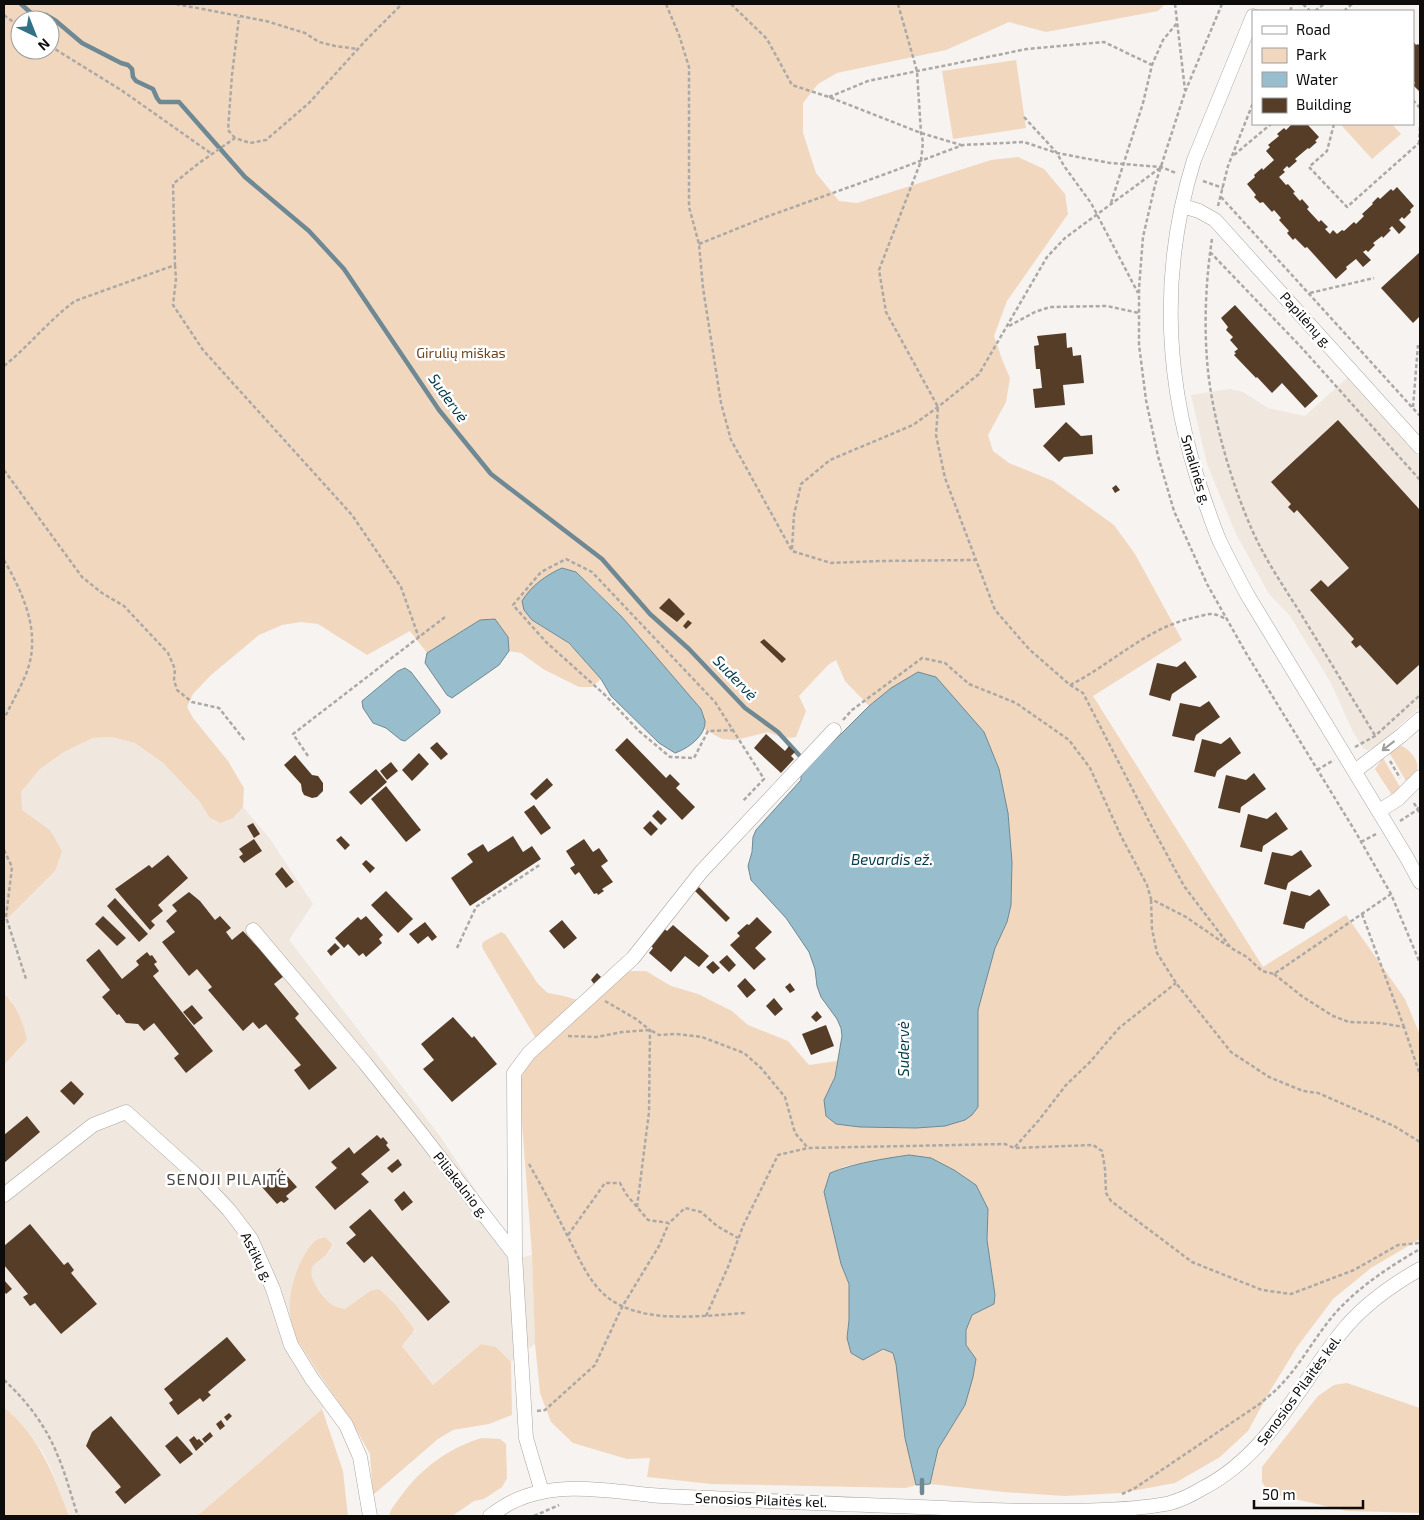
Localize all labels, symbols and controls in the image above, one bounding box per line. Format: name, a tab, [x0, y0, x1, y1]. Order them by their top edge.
north arrow	[10, 10, 60, 60]
legend	[1252, 10, 1414, 125]
text: Road	[1296, 20, 1331, 38]
text: N	[35, 35, 54, 55]
text: Park	[1296, 45, 1327, 63]
text: Water	[1296, 70, 1338, 88]
text: Building	[1296, 95, 1352, 113]
street label: Papilėnų g.	[1277, 288, 1336, 351]
park label: Girulių miškas	[416, 344, 506, 361]
water label: Sudervė	[425, 370, 472, 425]
street label: Smalinės g.	[1178, 433, 1215, 507]
water label: Sudervė	[710, 651, 761, 704]
one-way arrow	[1381, 741, 1395, 751]
water label: Bevardis ež.	[851, 850, 933, 868]
water label: Sudervė	[894, 1021, 912, 1077]
street label: Piliakalnio g.	[430, 1148, 493, 1221]
district label: SENOJI PILAITĖ	[166, 1169, 288, 1188]
street label: Astikų g.	[238, 1229, 277, 1285]
street label: Senosios Pilaitės kel.	[1253, 1331, 1344, 1448]
scale bar	[1254, 1478, 1363, 1510]
text: 50 m	[1262, 1485, 1296, 1503]
street label: Senosios Pilaitės kel.	[695, 1489, 827, 1510]

